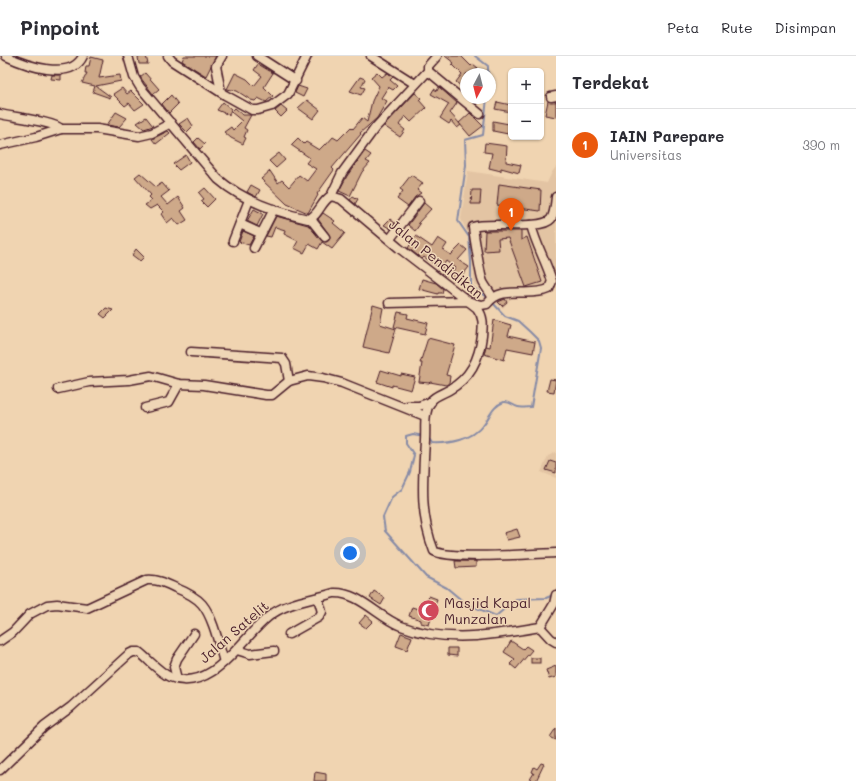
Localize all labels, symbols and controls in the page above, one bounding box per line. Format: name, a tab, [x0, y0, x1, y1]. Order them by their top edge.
text: Pinpoint	[20, 15, 100, 40]
text: Peta	[667, 18, 699, 37]
text: Rute	[721, 18, 753, 37]
text: Disimpan	[775, 18, 836, 37]
north arrow	[460, 68, 496, 104]
map controls	[508, 68, 544, 140]
button: +	[508, 68, 544, 104]
text: Terdekat	[572, 71, 649, 93]
button: −	[508, 104, 544, 140]
text: IAIN Parepare	[610, 126, 724, 146]
text: 1	[582, 136, 588, 153]
text: 390 m	[802, 136, 840, 153]
text: Universitas	[610, 146, 682, 163]
pin: 1	[498, 198, 524, 231]
street label: Jalan Pendidikan	[385, 215, 487, 303]
your location	[340, 543, 360, 563]
place label: Masjid Kapal Munzalan	[444, 593, 531, 628]
street label: Jalan Satelit	[195, 596, 272, 667]
mosque icon: Masjid Kapal Munzalan	[416, 598, 442, 624]

